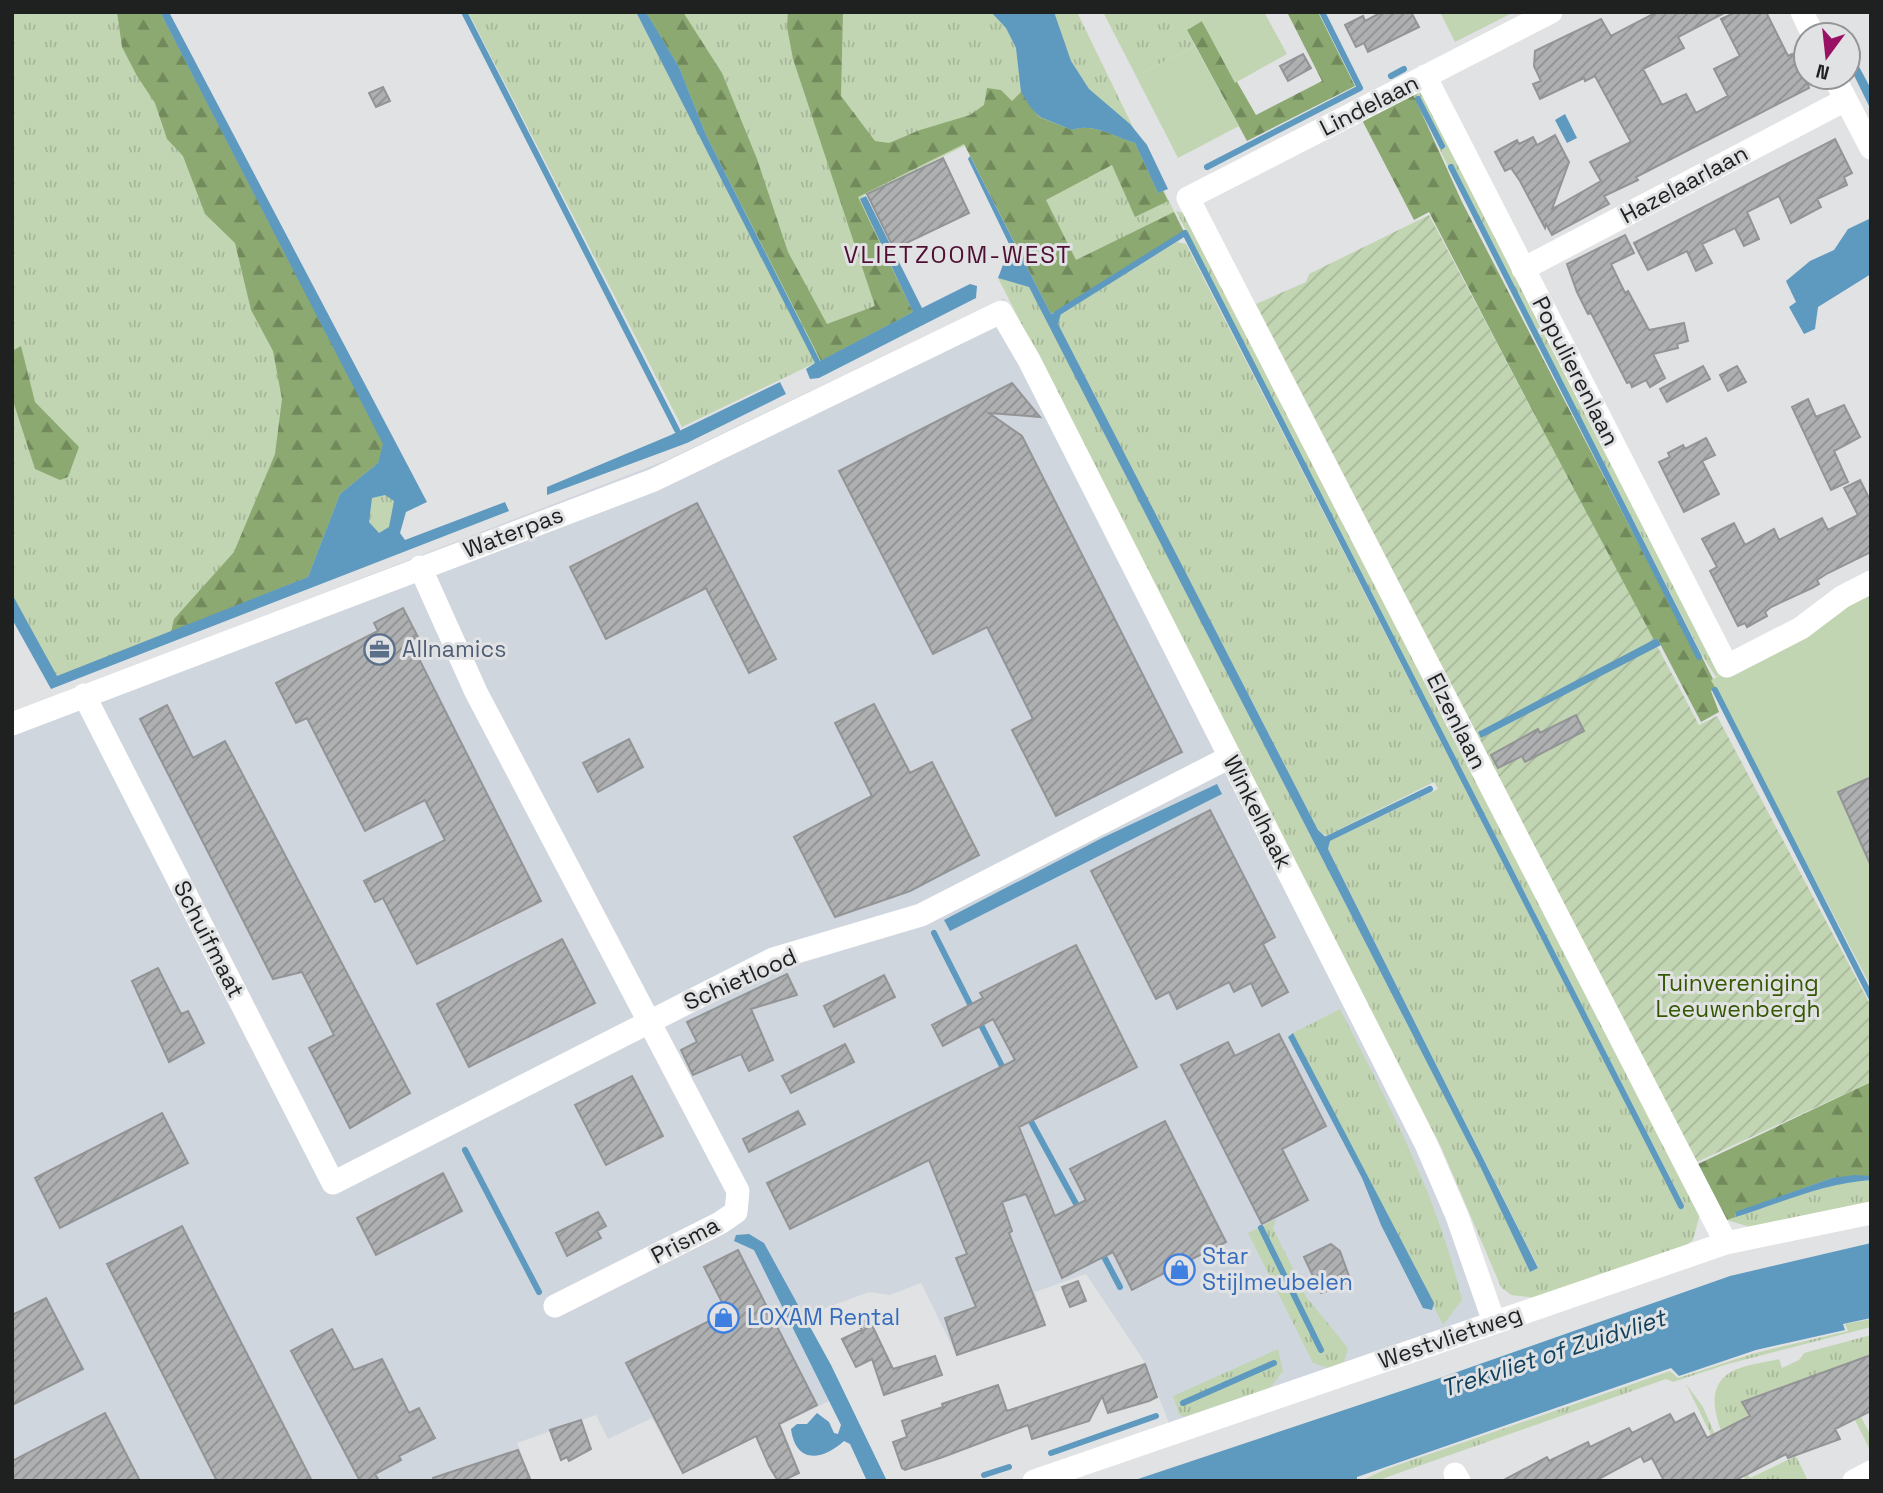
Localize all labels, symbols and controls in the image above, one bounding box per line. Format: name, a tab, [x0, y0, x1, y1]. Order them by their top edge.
north arrow	[1792, 21, 1862, 91]
text: N	[1813, 58, 1832, 86]
street label: Lindelaan	[1315, 67, 1423, 143]
street label: Hazelaarlaan	[1615, 138, 1753, 230]
district label: VLIETZOOM-WEST	[844, 239, 1072, 270]
street label: Populierenlaan	[1525, 291, 1627, 451]
street label: Waterpas	[459, 499, 567, 565]
office icon: Allnamics	[362, 632, 396, 666]
place label: Allnamics	[402, 634, 506, 664]
street label: Elzenlaan	[1420, 668, 1494, 774]
street label: Winkelhaak	[1217, 750, 1299, 874]
street label: Schuifmaat	[167, 875, 251, 1003]
street label: Schietlood	[679, 941, 801, 1017]
park label: Tuinvereniging Leeuwenbergh	[1655, 968, 1821, 1024]
street label: Prisma	[646, 1210, 724, 1270]
place label: Star Stijlmeubelen	[1202, 1241, 1353, 1297]
shop icon: Star Stijlmeubelen	[1162, 1252, 1196, 1286]
street label: Westvlietweg	[1374, 1298, 1526, 1376]
shop icon: LOXAM Rental	[707, 1300, 741, 1334]
water label: Trekvliet of Zuidvliet	[1437, 1301, 1671, 1404]
place label: LOXAM Rental	[747, 1302, 900, 1332]

